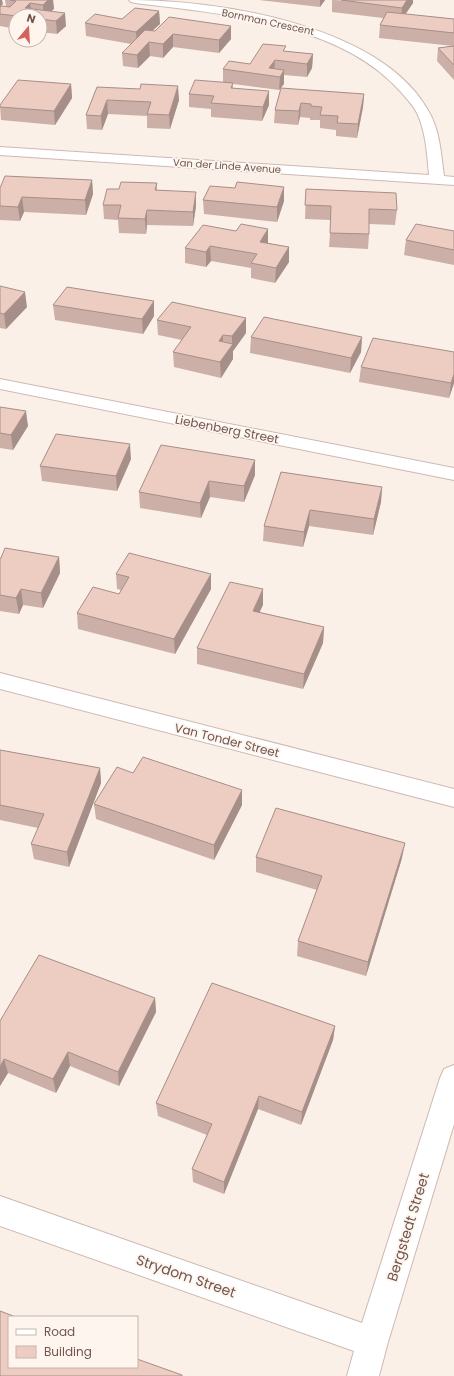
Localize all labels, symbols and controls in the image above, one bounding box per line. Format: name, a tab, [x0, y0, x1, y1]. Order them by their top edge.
street label: Bornman Crescent	[220, 5, 316, 39]
north arrow	[8, 8, 48, 48]
text: N	[25, 10, 38, 27]
street label: Van der Linde Avenue	[172, 155, 282, 177]
street label: Liebenberg Street	[174, 411, 280, 447]
street label: Van Tonder Street	[173, 719, 281, 761]
street label: Bergstedt Street	[382, 1170, 434, 1284]
street label: Strydom Street	[134, 1250, 238, 1302]
legend	[8, 1316, 138, 1368]
text: Road	[44, 1323, 75, 1340]
text: Building	[44, 1343, 92, 1360]

